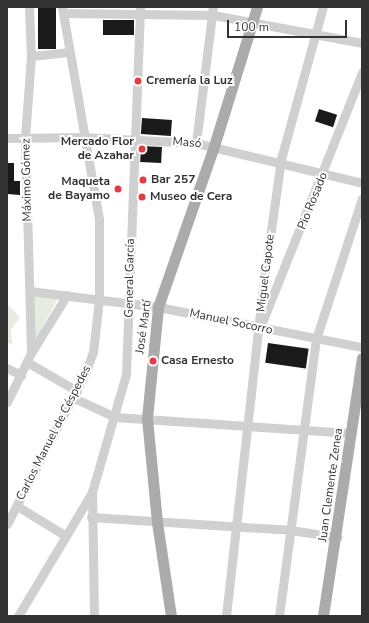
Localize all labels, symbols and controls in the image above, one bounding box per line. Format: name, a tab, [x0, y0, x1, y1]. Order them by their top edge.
scale bar	[229, 12, 349, 38]
text: 100 m	[234, 19, 269, 35]
place label: Cremería la Luz	[146, 74, 233, 88]
marker: Cremería la Luz	[133, 76, 143, 86]
place label: Mercado Flor de Azahar	[61, 135, 134, 163]
street label: Masó	[172, 135, 202, 151]
street label: Máximo Gómez	[19, 138, 35, 222]
marker: Mercado Flor de Azahar	[137, 144, 147, 154]
street label: Pio Rosado	[295, 170, 331, 232]
place label: Bar 257	[151, 173, 195, 187]
place label: Maqueta de Bayamo	[48, 175, 110, 203]
marker: Bar 257	[138, 175, 148, 185]
marker: Maqueta de Bayamo	[113, 184, 123, 194]
place label: Museo de Cera	[150, 190, 232, 204]
marker: Museo de Cera	[137, 192, 147, 202]
street label: Miguel Capote	[254, 233, 278, 313]
street label: General García	[122, 238, 138, 318]
street label: José Martí	[133, 299, 155, 355]
street label: Manuel Socorro	[188, 306, 274, 338]
place label: Casa Ernesto	[161, 354, 234, 368]
marker: Casa Ernesto	[148, 356, 158, 366]
street label: Carlos Manuel de Céspedes	[14, 363, 94, 503]
street label: Juan Clemente Zenea	[316, 427, 346, 543]

